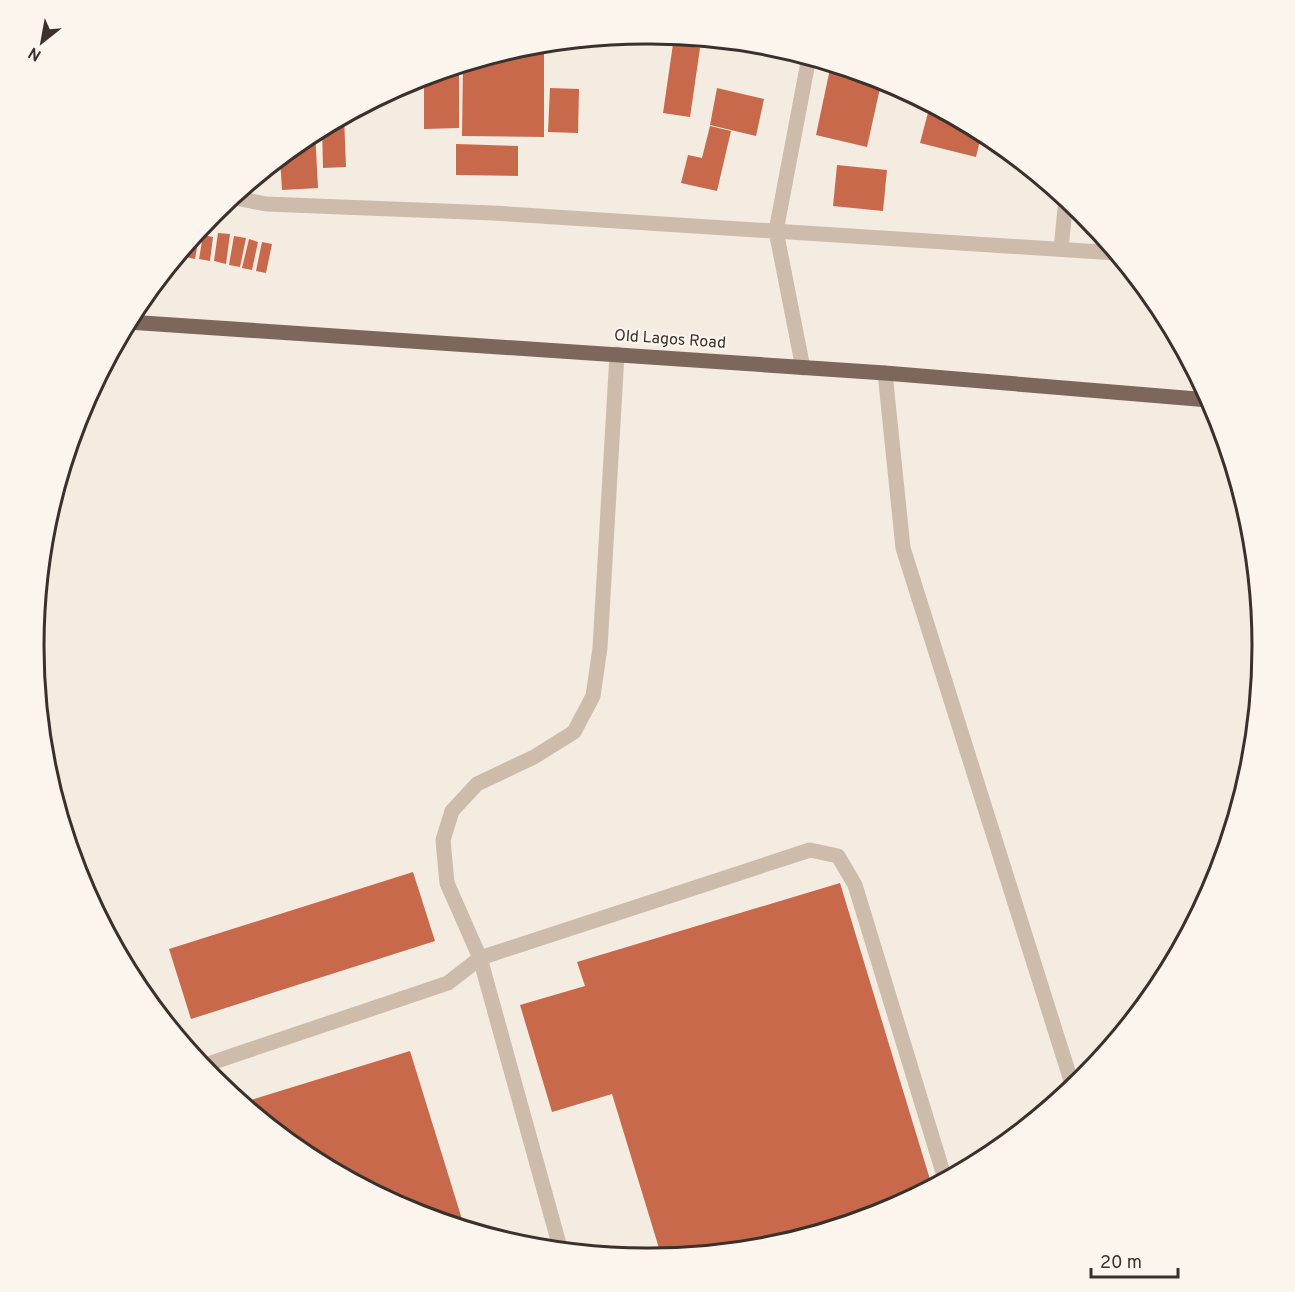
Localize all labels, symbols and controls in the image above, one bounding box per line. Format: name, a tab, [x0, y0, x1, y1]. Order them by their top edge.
north arrow	[12, 12, 72, 72]
text: N	[25, 42, 45, 65]
street label: Old Lagos Road	[613, 326, 727, 354]
scale bar	[1091, 1241, 1178, 1279]
text: 20 m	[1100, 1252, 1142, 1275]

